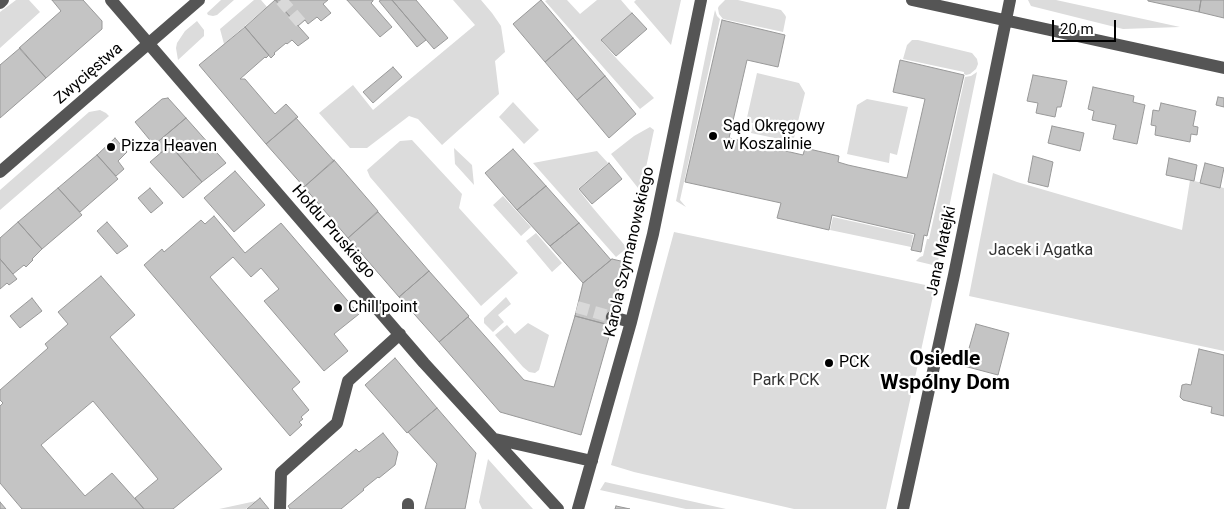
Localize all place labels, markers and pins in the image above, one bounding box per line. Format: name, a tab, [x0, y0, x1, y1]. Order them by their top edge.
place label: Sąd Okręgowy w Koszalinie	[723, 117, 825, 155]
marker: Sąd Okręgowy w Koszalinie	[707, 130, 719, 142]
place label: Pizza Heaven	[121, 137, 217, 157]
marker: Pizza Heaven	[105, 141, 117, 153]
place label: Chill'point	[348, 298, 418, 318]
marker: Chill'point	[332, 302, 344, 314]
place label: PCK	[839, 353, 870, 373]
marker: PCK	[823, 357, 835, 369]

